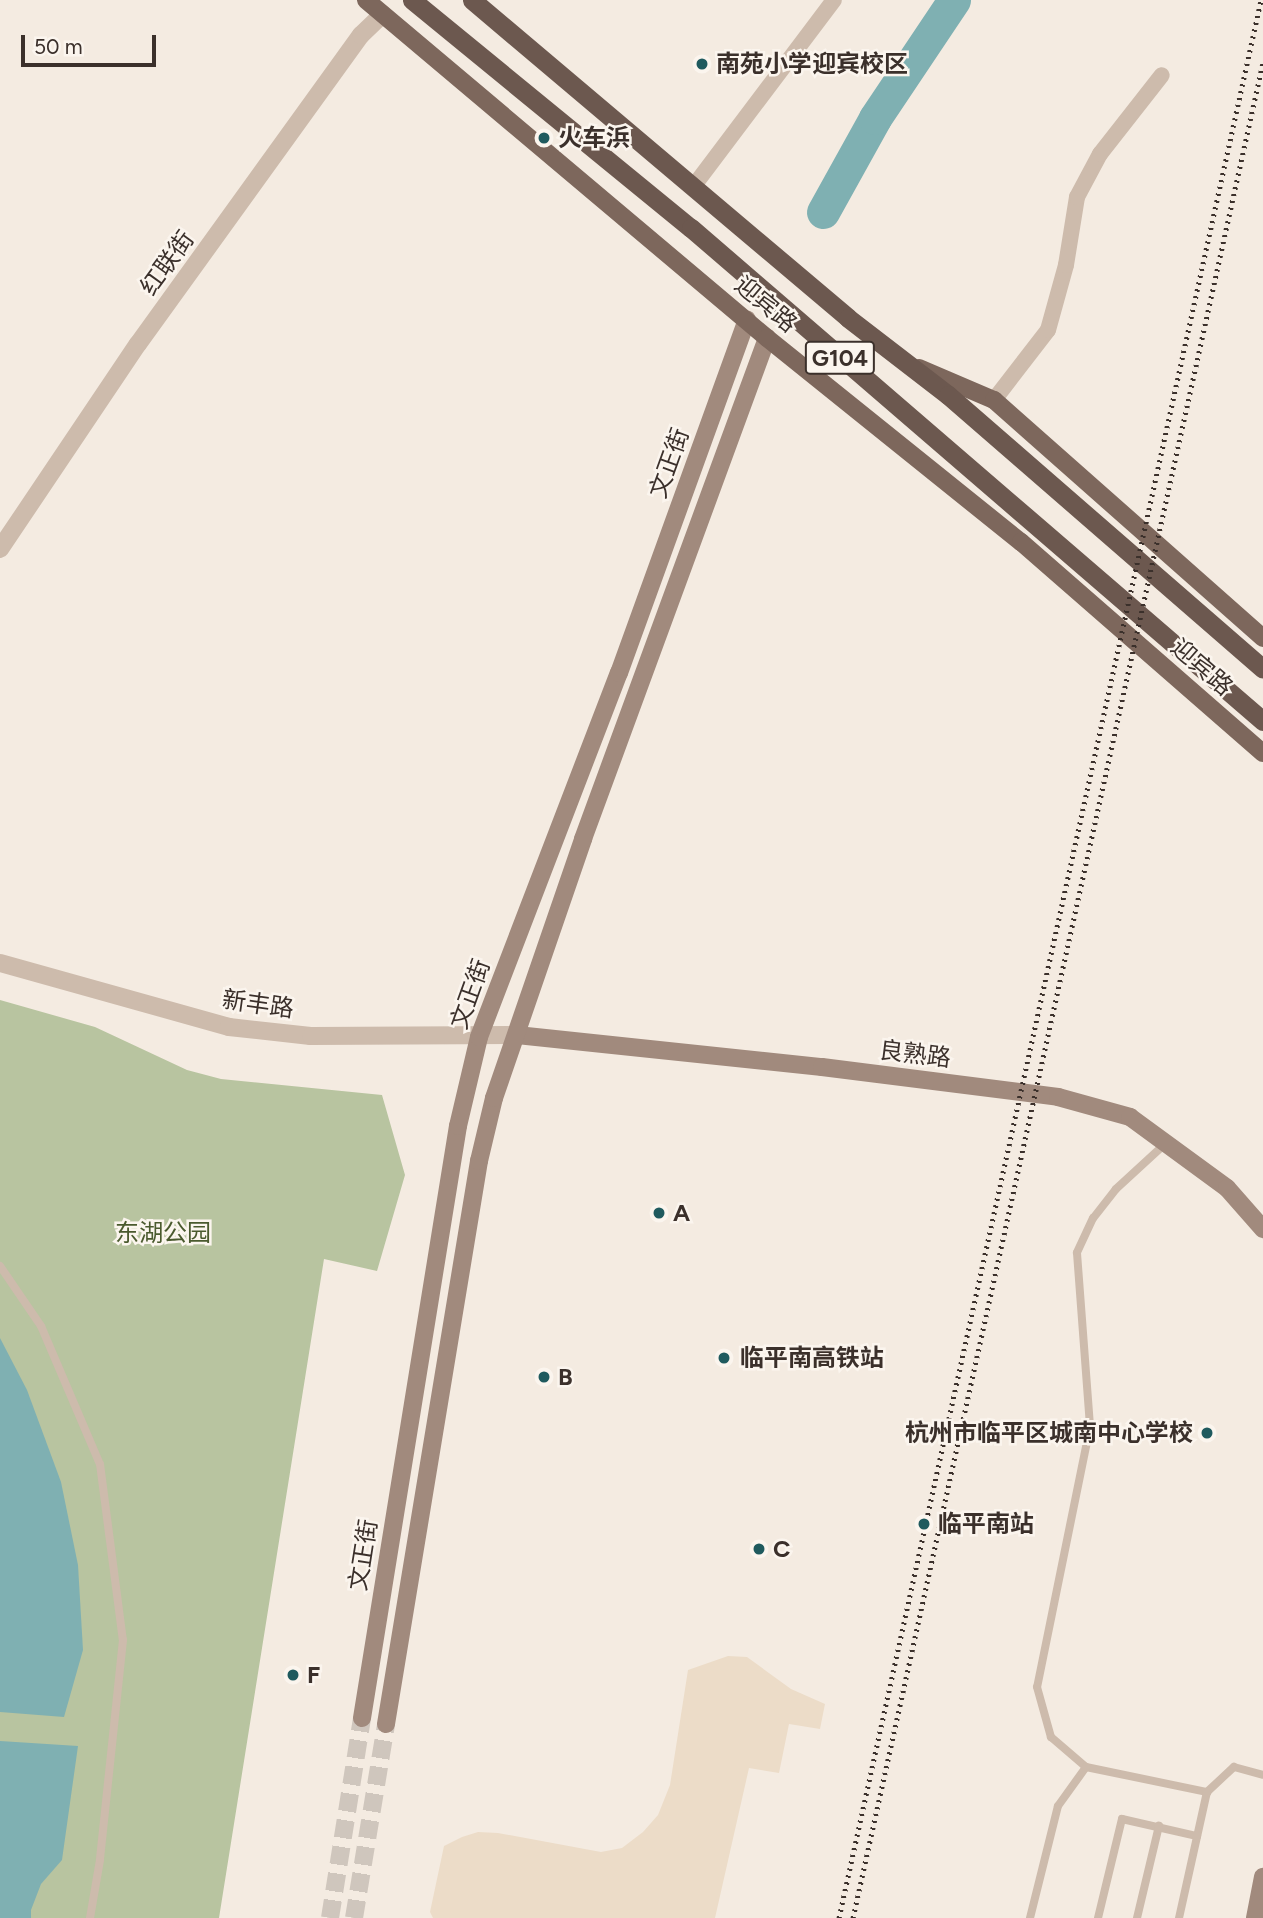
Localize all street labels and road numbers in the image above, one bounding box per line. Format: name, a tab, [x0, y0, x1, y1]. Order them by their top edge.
street label: 红联街	[134, 225, 200, 301]
street label: 迎宾路	[729, 270, 803, 338]
road number: G104	[803, 338, 877, 378]
street label: 文正街	[643, 424, 695, 502]
street label: 迎宾路	[1165, 633, 1239, 701]
street label: 文正街	[444, 955, 496, 1033]
street label: 新丰路	[220, 985, 296, 1023]
street label: 良熟路	[878, 1035, 952, 1073]
street label: 文正街	[343, 1517, 383, 1593]

